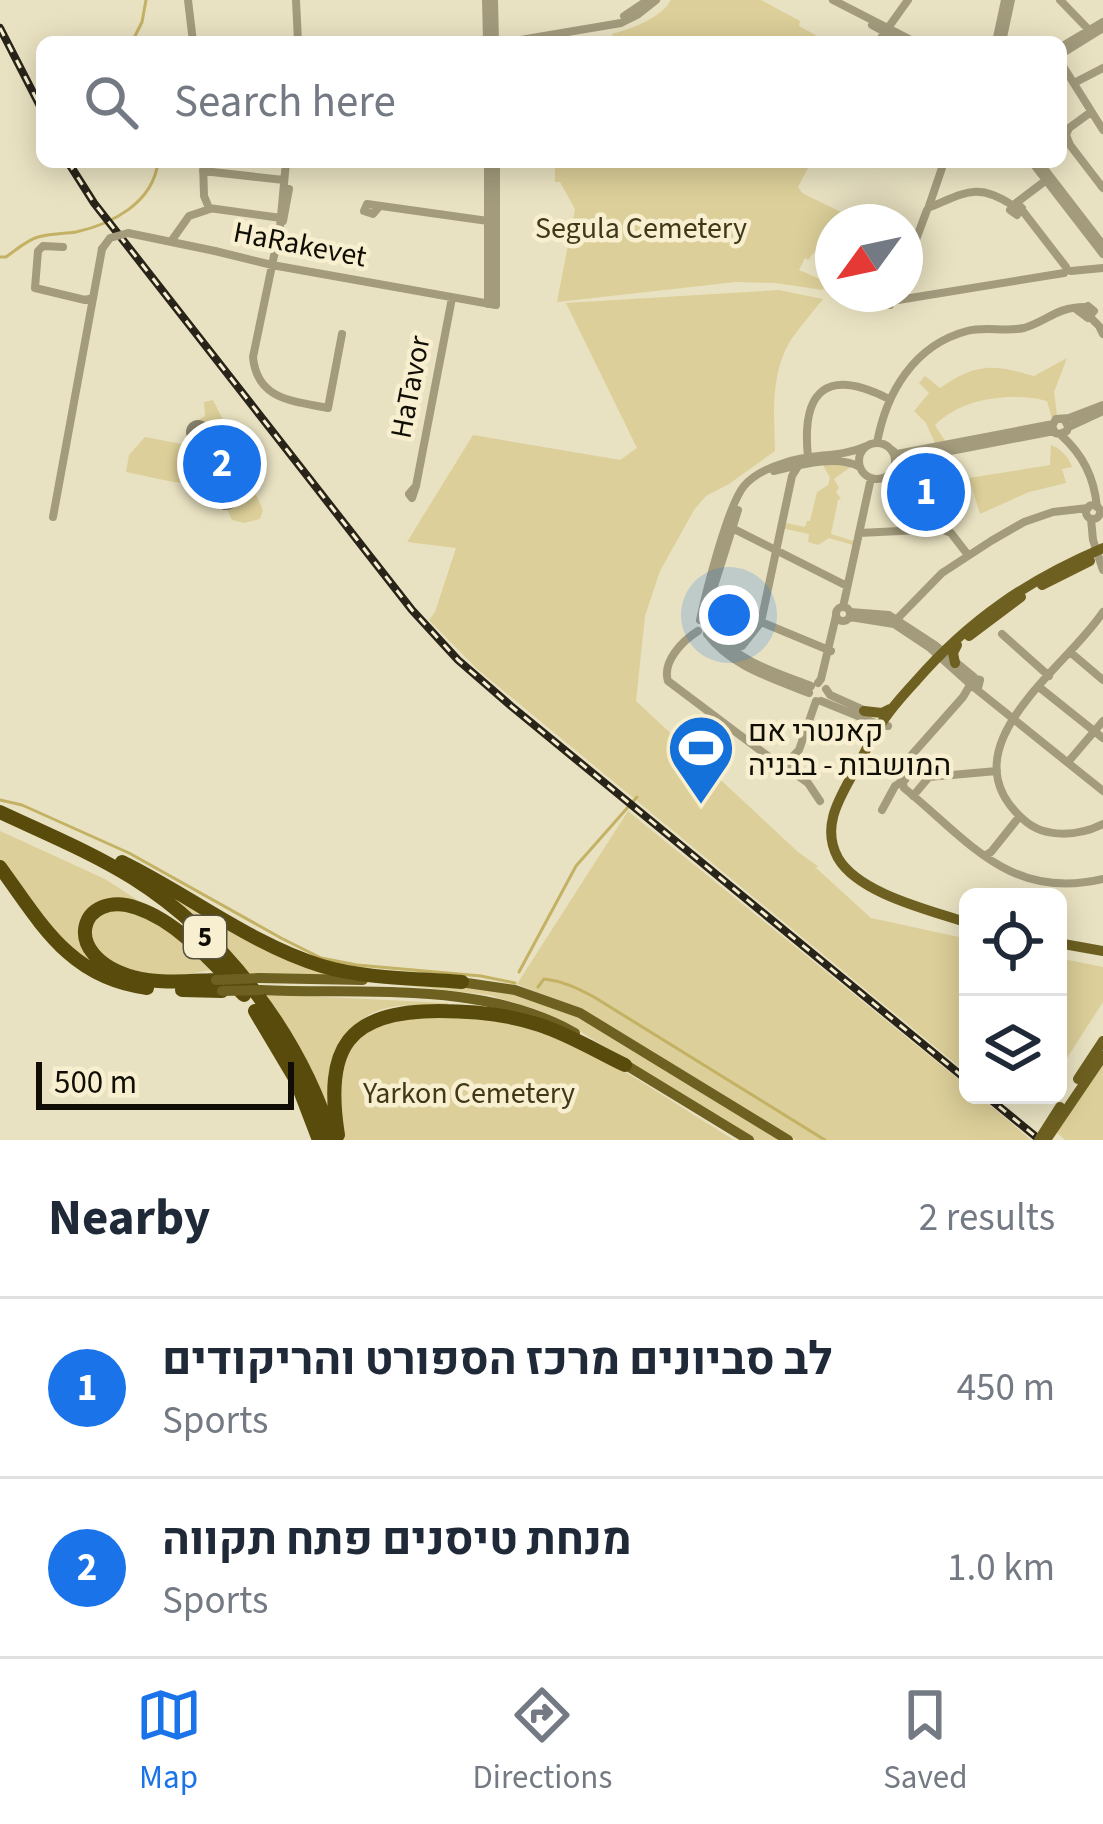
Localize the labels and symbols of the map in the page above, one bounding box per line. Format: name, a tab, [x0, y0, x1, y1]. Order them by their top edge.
north arrow	[815, 204, 923, 312]
park label: Segula Cemetery	[535, 207, 747, 250]
street label: HaRakevet	[230, 211, 370, 278]
street label: HaTavor	[380, 332, 442, 442]
pin: 2	[183, 419, 261, 509]
pin: 1	[887, 447, 965, 537]
your location	[699, 585, 759, 645]
place label: קאנטרי אם המושבות - בבניה	[748, 710, 951, 787]
sports icon: קאנטרי אם המושבות - בבניה	[666, 713, 736, 807]
road number: 5	[184, 916, 226, 958]
scale bar	[36, 1056, 294, 1109]
park label: Yarkon Cemetery	[362, 1072, 575, 1115]

